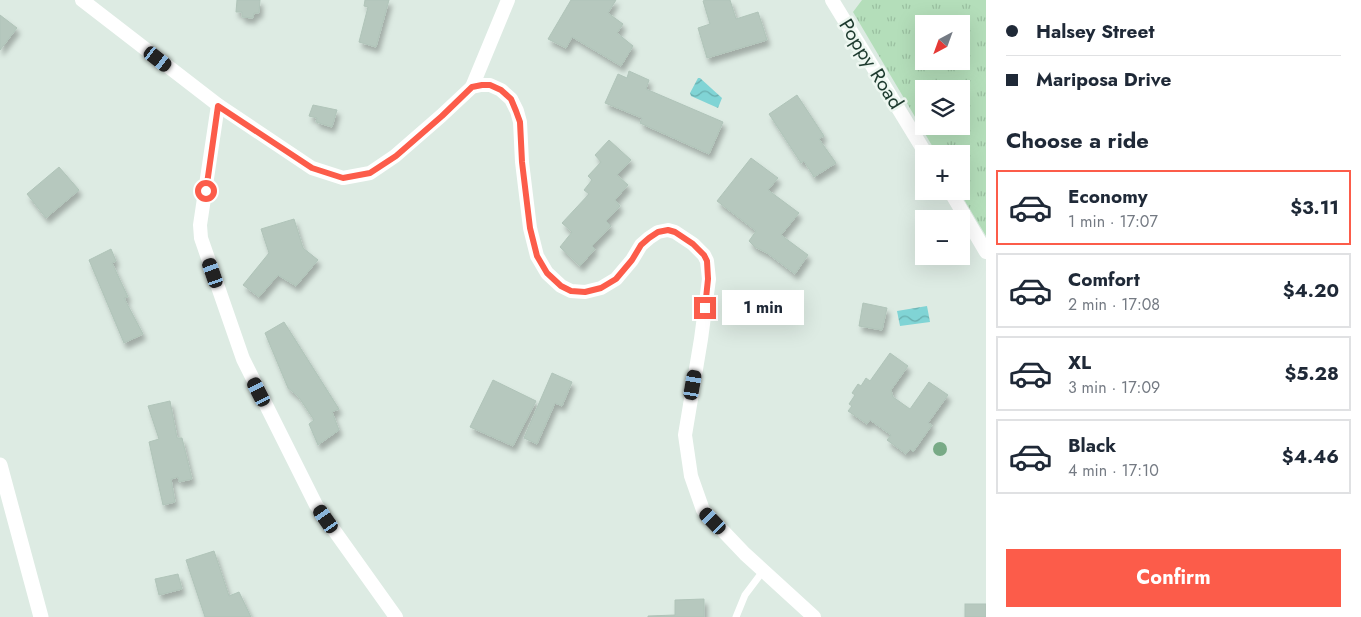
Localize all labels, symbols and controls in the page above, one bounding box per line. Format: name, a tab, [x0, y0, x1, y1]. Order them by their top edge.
street label: Poppy Road	[832, 13, 910, 115]
north arrow	[915, 15, 970, 70]
map controls	[915, 15, 970, 265]
text: Halsey Street	[1036, 18, 1154, 45]
car	[141, 44, 174, 74]
text: Mariposa Drive	[1036, 66, 1171, 93]
button: layers	[915, 80, 970, 135]
text: Choose a ride	[1006, 124, 1149, 156]
button: +	[915, 145, 970, 200]
route start	[195, 180, 217, 202]
text: Economy	[1068, 183, 1148, 210]
icon: car	[1008, 185, 1053, 230]
text: $3.11	[1290, 194, 1339, 221]
button: −	[915, 210, 970, 265]
text: 1 min · 17:07	[1068, 210, 1158, 233]
car	[201, 256, 224, 290]
text: Comfort	[1068, 266, 1140, 293]
icon: car	[1008, 268, 1053, 313]
text: $4.20	[1283, 277, 1339, 304]
callout: 1 min	[722, 290, 805, 326]
text: 2 min · 17:08	[1068, 293, 1160, 316]
text: 1 min	[743, 296, 783, 319]
route end	[694, 297, 716, 319]
text: XL	[1068, 349, 1091, 376]
icon: car	[1008, 351, 1053, 396]
text: $5.28	[1284, 360, 1339, 387]
car	[683, 369, 702, 401]
car	[245, 375, 272, 409]
text: 3 min · 17:09	[1068, 376, 1160, 399]
text: Black	[1068, 432, 1116, 459]
icon: car	[1008, 434, 1053, 479]
text: $4.46	[1282, 443, 1339, 470]
text: 4 min · 17:10	[1068, 459, 1159, 482]
car	[311, 502, 340, 536]
car	[697, 505, 728, 537]
button: Confirm	[1006, 549, 1341, 607]

